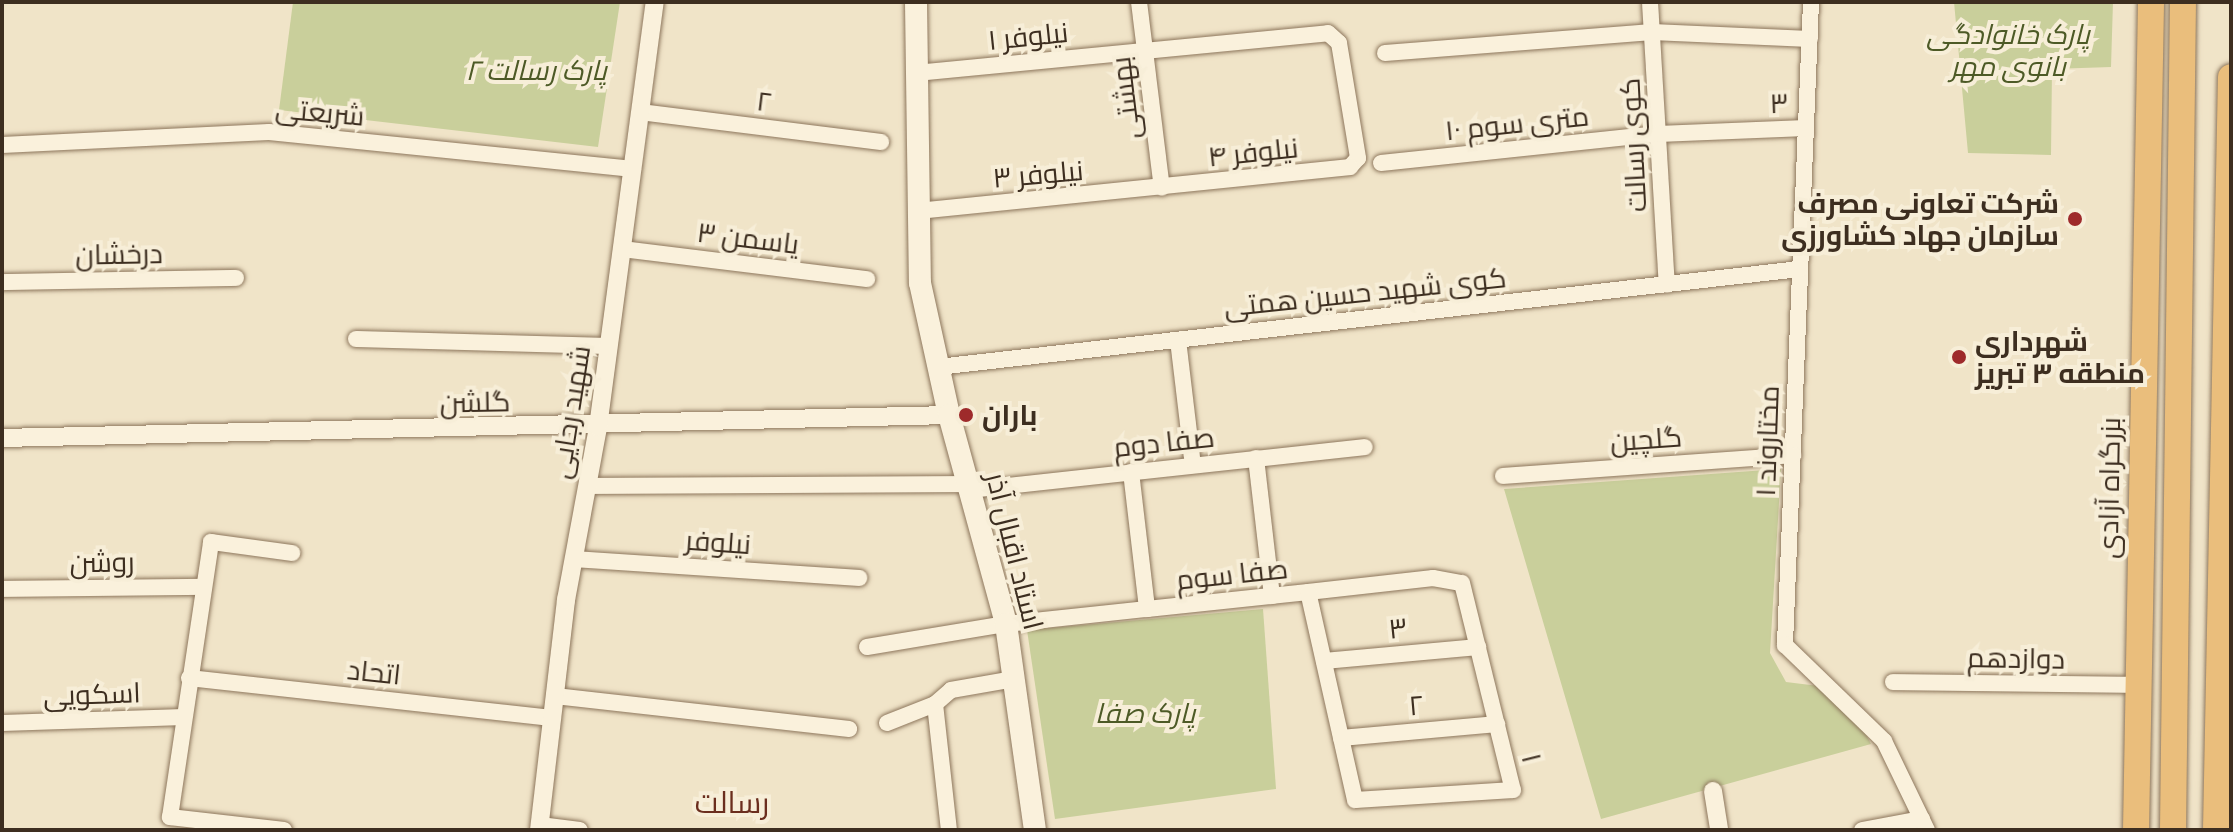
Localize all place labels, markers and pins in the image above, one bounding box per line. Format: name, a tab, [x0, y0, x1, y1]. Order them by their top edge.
place label: شرکت تعاونی مصرف سازمان جهاد کشاورزی	[1781, 186, 2059, 252]
marker: شرکت تعاونی مصرف سازمان جهاد کشاورزی	[2066, 210, 2084, 228]
place label: شهرداری منطقه ۳ تبریز	[1975, 324, 2145, 390]
marker: شهرداری منطقه ۳ تبریز	[1950, 348, 1968, 366]
place label: باران	[982, 398, 1038, 432]
marker: باران	[957, 406, 975, 424]

